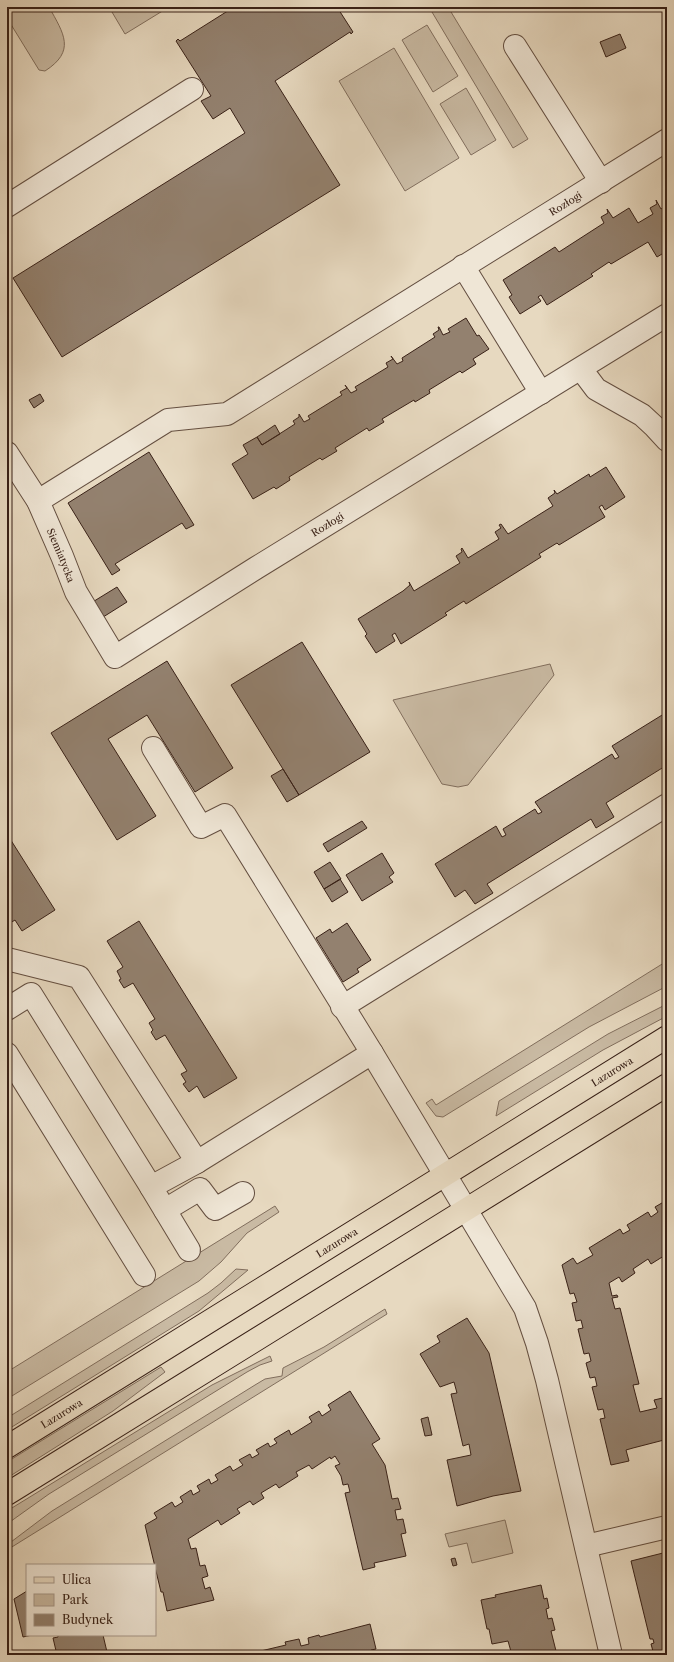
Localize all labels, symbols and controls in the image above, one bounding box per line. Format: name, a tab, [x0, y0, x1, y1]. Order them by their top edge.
street label: Rozłogi	[547, 188, 584, 218]
street label: Rozłogi	[309, 509, 346, 539]
street label: Siemiatycka	[44, 526, 78, 585]
street label: Lazurowa	[589, 1053, 636, 1089]
street label: Lazurowa	[313, 1224, 360, 1260]
street label: Lazurowa	[38, 1395, 85, 1431]
legend	[26, 1564, 156, 1636]
text: Ulica	[62, 1572, 92, 1587]
text: Park	[62, 1592, 89, 1607]
text: Budynek	[62, 1612, 114, 1627]

